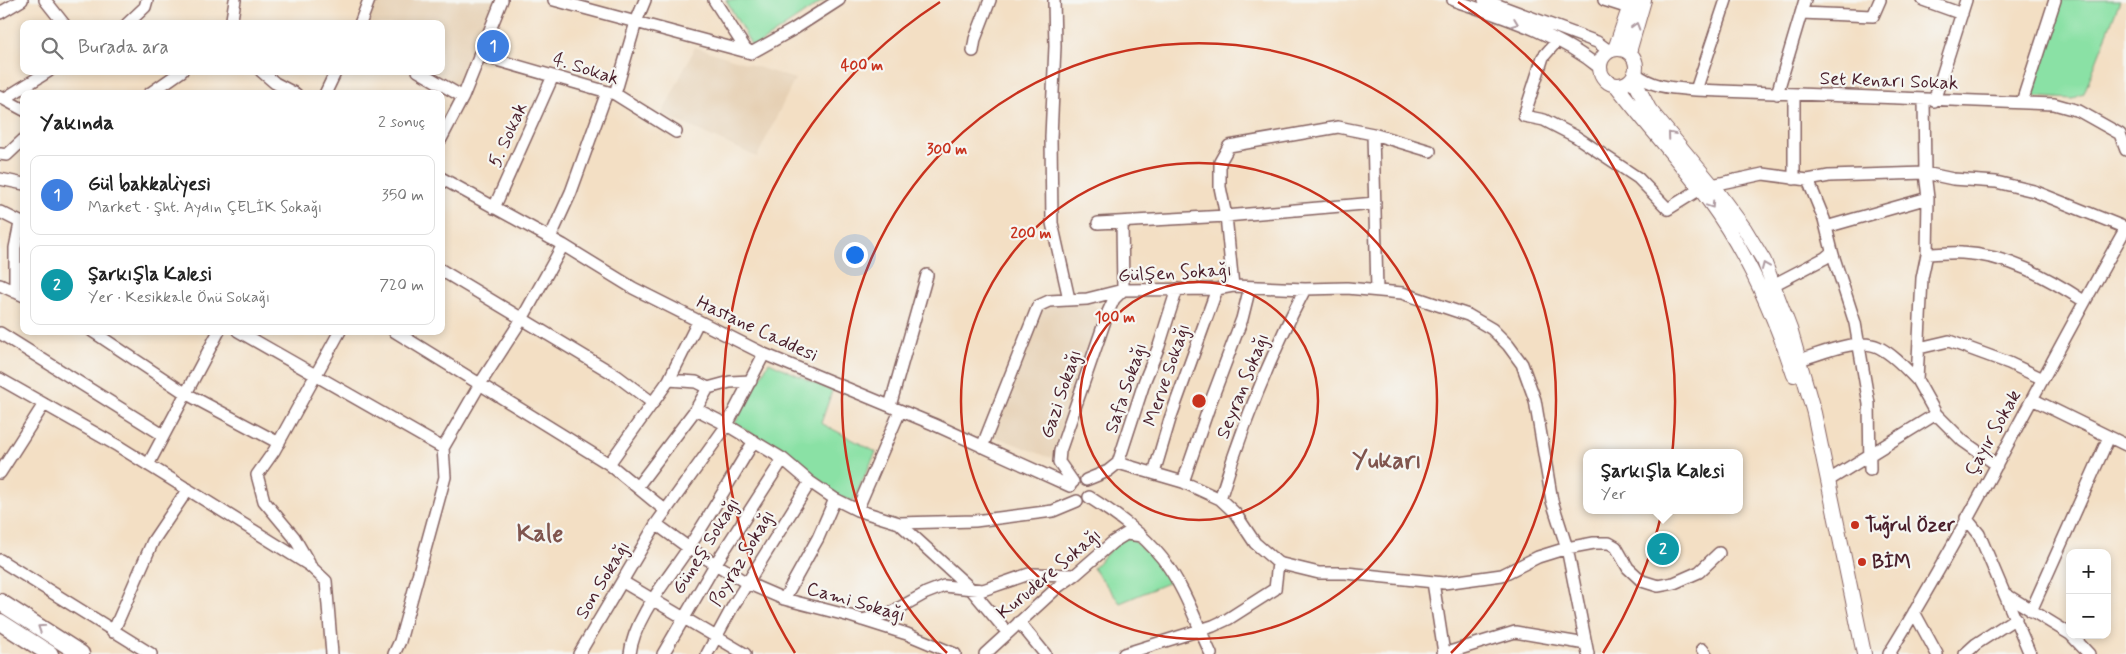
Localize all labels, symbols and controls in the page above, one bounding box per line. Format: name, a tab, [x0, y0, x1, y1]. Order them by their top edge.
one-way arrow	[1510, 17, 1519, 27]
search box	[20, 20, 445, 75]
one-way arrow	[1631, 22, 1641, 31]
pin: 1	[477, 27, 509, 65]
icon: search	[38, 34, 66, 62]
text: Burada ara	[78, 35, 169, 60]
street label: 4. Sokak	[550, 47, 622, 91]
text: 400 m	[841, 56, 883, 76]
street label: Set Kenarı Sokak	[1819, 66, 1959, 96]
street label: 5. Sokak	[483, 99, 533, 171]
text: Yakında	[40, 109, 114, 137]
text: 2 sonuç	[378, 112, 425, 133]
one-way arrow	[1667, 131, 1676, 140]
text: 300 m	[927, 140, 967, 160]
text: Gül bakkaliyesi	[88, 172, 211, 197]
text: 1	[53, 185, 61, 206]
text: 350 m	[382, 185, 424, 206]
text: Market · Şht. Aydın ÇELİK Sokağı	[88, 197, 322, 218]
one-way arrow	[1705, 199, 1714, 209]
text: 200 m	[1011, 224, 1052, 244]
your location	[842, 242, 868, 268]
street label: Gülşen Sokağı	[1117, 258, 1233, 289]
text: Şarkışla Kalesi	[88, 262, 213, 287]
one-way arrow	[1761, 262, 1772, 271]
text: 2	[53, 275, 61, 296]
text: 720 m	[379, 275, 424, 296]
text: Yer · Kesikkale Önü Sokağı	[88, 287, 270, 308]
street label: Hastane Caddesi	[692, 290, 822, 368]
text: 100 m	[1095, 308, 1135, 328]
street label: Merve Sokağı	[1138, 320, 1197, 430]
street label: Seyran Sokağı	[1210, 329, 1276, 443]
street label: Safa Sokağı	[1099, 339, 1154, 437]
street label: Gazi Sokağı	[1034, 346, 1089, 442]
street label: Çayır Sokak	[1959, 385, 2028, 481]
centre of rings	[1190, 392, 1208, 410]
district label: Yukarı	[1352, 446, 1422, 477]
popup	[1583, 449, 1743, 514]
text: Şarkışla Kalesi	[1601, 459, 1725, 484]
text: Yer	[1601, 484, 1626, 505]
street label: Güneş Sokağı	[666, 493, 747, 600]
street label: Poyraz Sokağı	[703, 505, 782, 612]
place label: Tuğrul Özer	[1865, 513, 1956, 539]
district label: Kale	[517, 519, 564, 550]
marker: Tuğrul Özer	[1849, 519, 1861, 531]
street label: Kurudere Sokağı	[992, 523, 1107, 626]
pin: 2	[1647, 530, 1679, 568]
street label: Son Sokağı	[570, 536, 637, 624]
map controls	[2066, 549, 2111, 639]
button: +	[2066, 549, 2111, 594]
place label: BİM	[1872, 550, 1911, 575]
marker: BİM	[1856, 556, 1868, 568]
street label: Cami Sokağı	[803, 576, 908, 629]
button: −	[2066, 594, 2111, 639]
one-way arrow	[37, 625, 46, 634]

